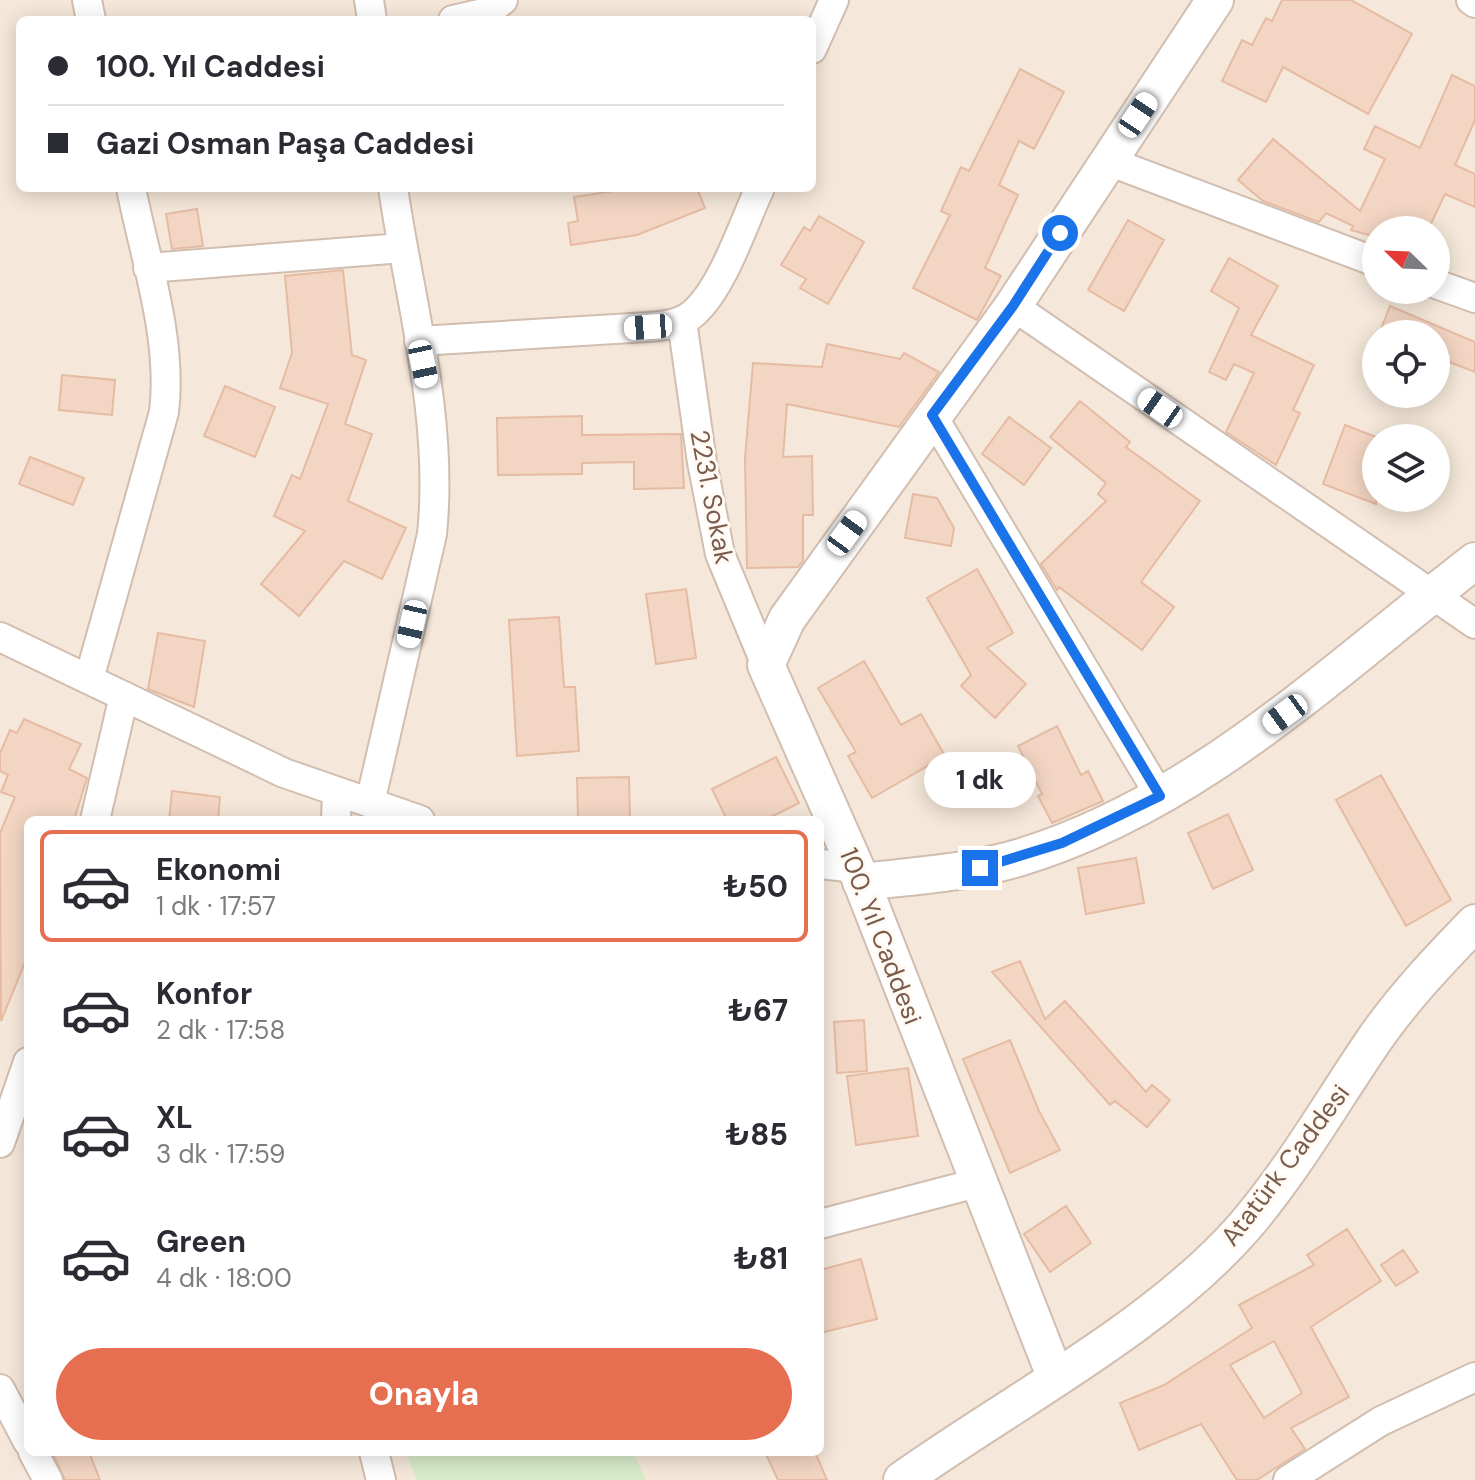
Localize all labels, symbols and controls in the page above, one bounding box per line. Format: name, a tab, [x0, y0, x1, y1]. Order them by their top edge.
text: 100. Yıl Caddesi	[96, 47, 325, 86]
car	[1115, 88, 1161, 142]
text: Gazi Osman Paşa Caddesi	[96, 124, 474, 163]
route start	[1042, 215, 1078, 251]
north arrow	[1362, 216, 1450, 304]
map controls	[1362, 216, 1450, 512]
car	[623, 313, 673, 341]
button: locate	[1362, 320, 1450, 408]
car	[406, 338, 440, 390]
car	[1133, 384, 1187, 432]
button: layers	[1362, 424, 1450, 512]
street label: 2231. Sokak	[682, 427, 742, 567]
car	[823, 507, 871, 559]
car	[395, 598, 429, 650]
car	[1259, 690, 1311, 738]
callout: 1 dk	[924, 752, 1036, 808]
text: 1 dk	[956, 763, 1004, 797]
street label: 100. Yıl Caddesi	[832, 843, 930, 1029]
icon: car	[60, 850, 132, 922]
text: Ekonomi	[156, 850, 281, 889]
route end	[962, 850, 998, 886]
text: ₺50	[723, 867, 788, 906]
text: 1 dk · 17:57	[156, 889, 276, 923]
icon: car	[60, 974, 132, 1046]
text: Konfor	[156, 974, 252, 1013]
text: ₺67	[728, 991, 788, 1030]
text: 2 dk · 17:58	[156, 1013, 285, 1047]
street label: Atatürk Caddesi	[1213, 1077, 1357, 1253]
icon: car	[60, 1098, 132, 1170]
text: XL	[156, 1098, 193, 1137]
text: ₺85	[725, 1115, 788, 1154]
text: 3 dk · 17:59	[156, 1137, 285, 1171]
icon: car	[60, 1222, 132, 1294]
text: Green	[156, 1222, 246, 1261]
text: ₺81	[734, 1239, 788, 1278]
text: 4 dk · 18:00	[156, 1261, 292, 1295]
button: Onayla	[56, 1348, 792, 1440]

